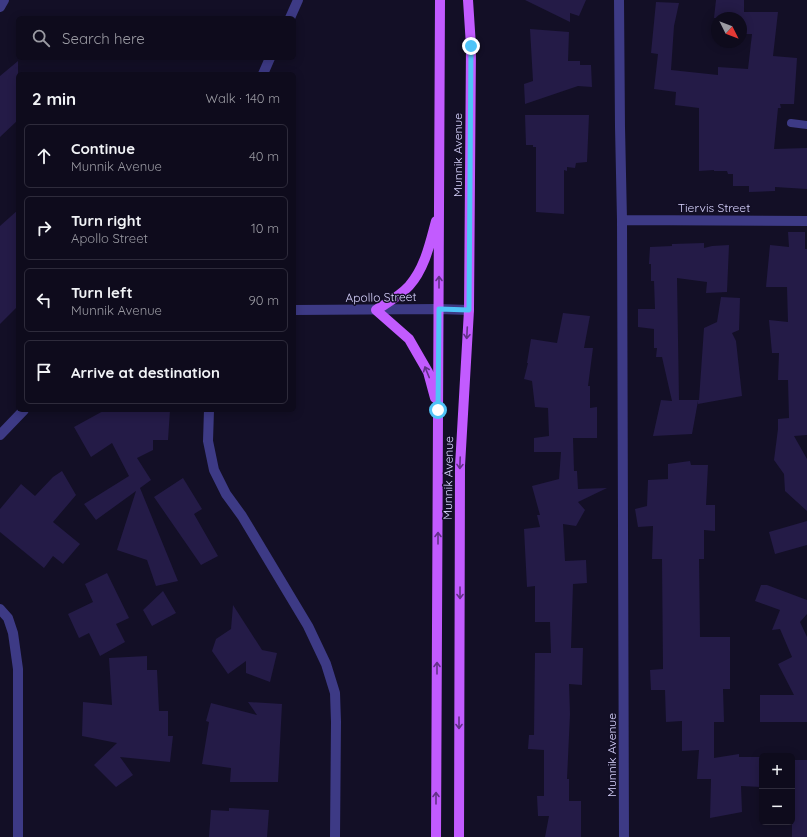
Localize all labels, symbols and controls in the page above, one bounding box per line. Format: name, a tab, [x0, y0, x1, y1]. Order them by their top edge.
north arrow	[711, 12, 747, 48]
search box	[16, 16, 296, 60]
icon: search	[30, 27, 52, 49]
text: Search here	[62, 29, 145, 48]
route end	[462, 37, 480, 55]
text: 2 min	[32, 88, 76, 109]
text: Walk · 140 m	[205, 90, 280, 106]
street label: Munnik Avenue	[450, 113, 465, 197]
text: Continue	[71, 139, 135, 158]
icon: ahead	[33, 145, 55, 167]
text: 40 m	[249, 148, 279, 164]
text: Munnik Avenue	[71, 158, 162, 174]
street label: Tiervis Street	[678, 200, 750, 215]
text: Turn right	[71, 211, 142, 230]
icon: right	[33, 217, 55, 239]
text: 10 m	[251, 220, 279, 236]
text: Apollo Street	[71, 230, 148, 246]
one-way arrow	[435, 276, 443, 289]
text: Turn left	[71, 283, 133, 302]
icon: left	[33, 289, 55, 311]
street label: Apollo Street	[345, 289, 417, 305]
text: 90 m	[249, 292, 279, 308]
text: Munnik Avenue	[71, 302, 162, 318]
one-way arrow	[464, 326, 471, 339]
icon: arrive	[33, 361, 55, 383]
text: Arrive at destination	[71, 363, 220, 382]
one-way arrow	[423, 367, 431, 379]
route start	[429, 401, 447, 419]
street label: Munnik Avenue	[440, 436, 456, 520]
one-way arrow	[457, 456, 464, 469]
one-way arrow	[434, 532, 442, 545]
one-way arrow	[456, 586, 464, 599]
one-way arrow	[433, 662, 441, 675]
street label: Munnik Avenue	[604, 713, 619, 797]
one-way arrow	[455, 716, 463, 729]
map controls	[759, 753, 795, 825]
button: +	[759, 753, 795, 789]
button: −	[759, 789, 795, 825]
one-way arrow	[432, 792, 440, 805]

